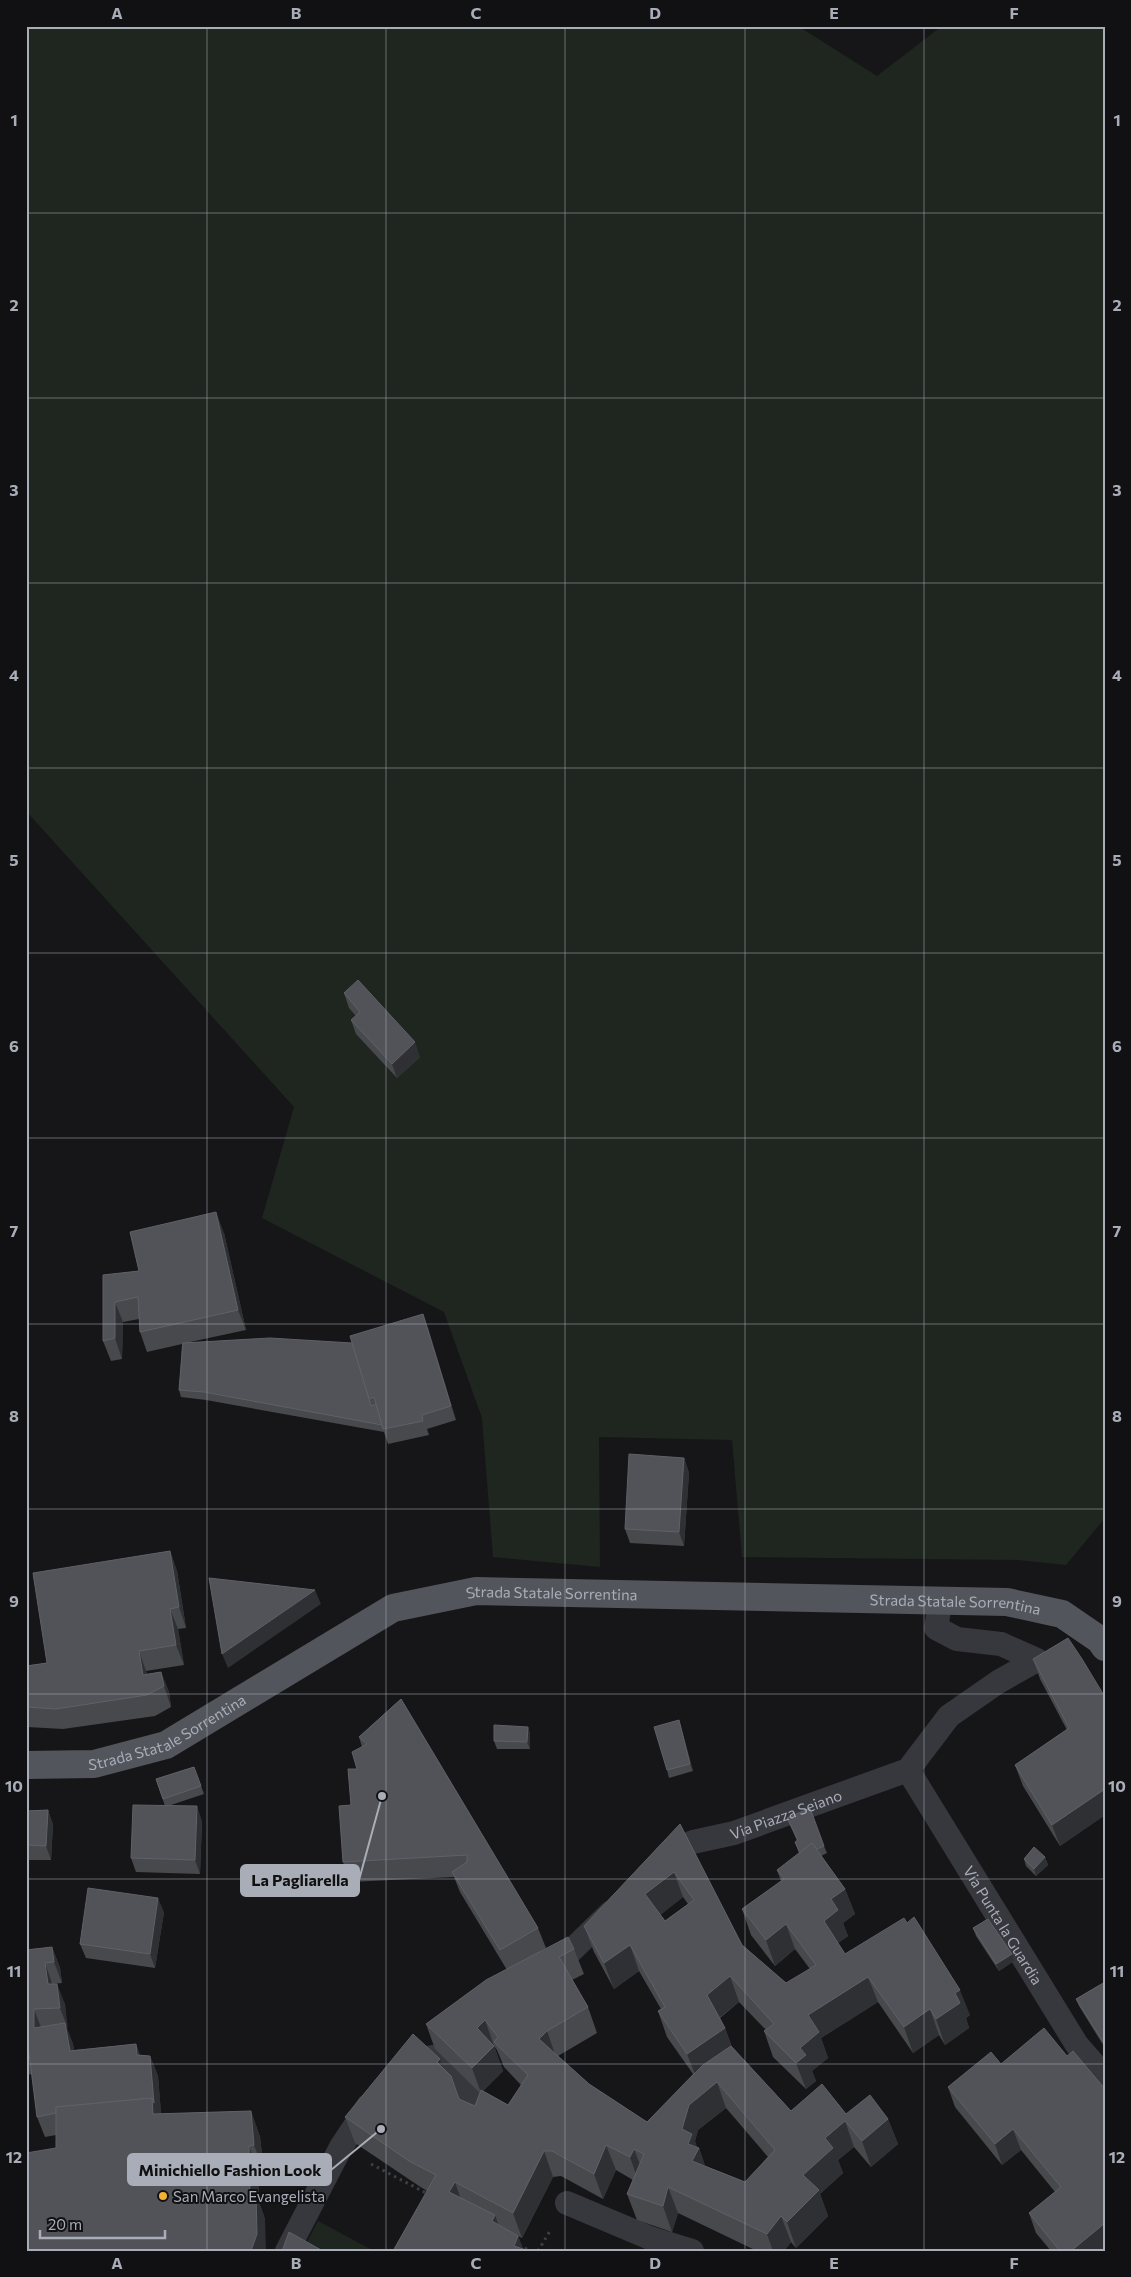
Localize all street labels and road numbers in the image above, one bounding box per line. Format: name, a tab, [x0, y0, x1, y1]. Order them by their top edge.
street label: Strada Statale Sorrentina	[464, 1582, 638, 1603]
street label: Strada Statale Sorrentina	[870, 1590, 1043, 1618]
street label: Strada Statale Sorrentina	[88, 1690, 249, 1773]
street label: Via Piazza Seiano	[727, 1786, 844, 1843]
street label: Via Punta la Guardia	[960, 1862, 1047, 1988]

